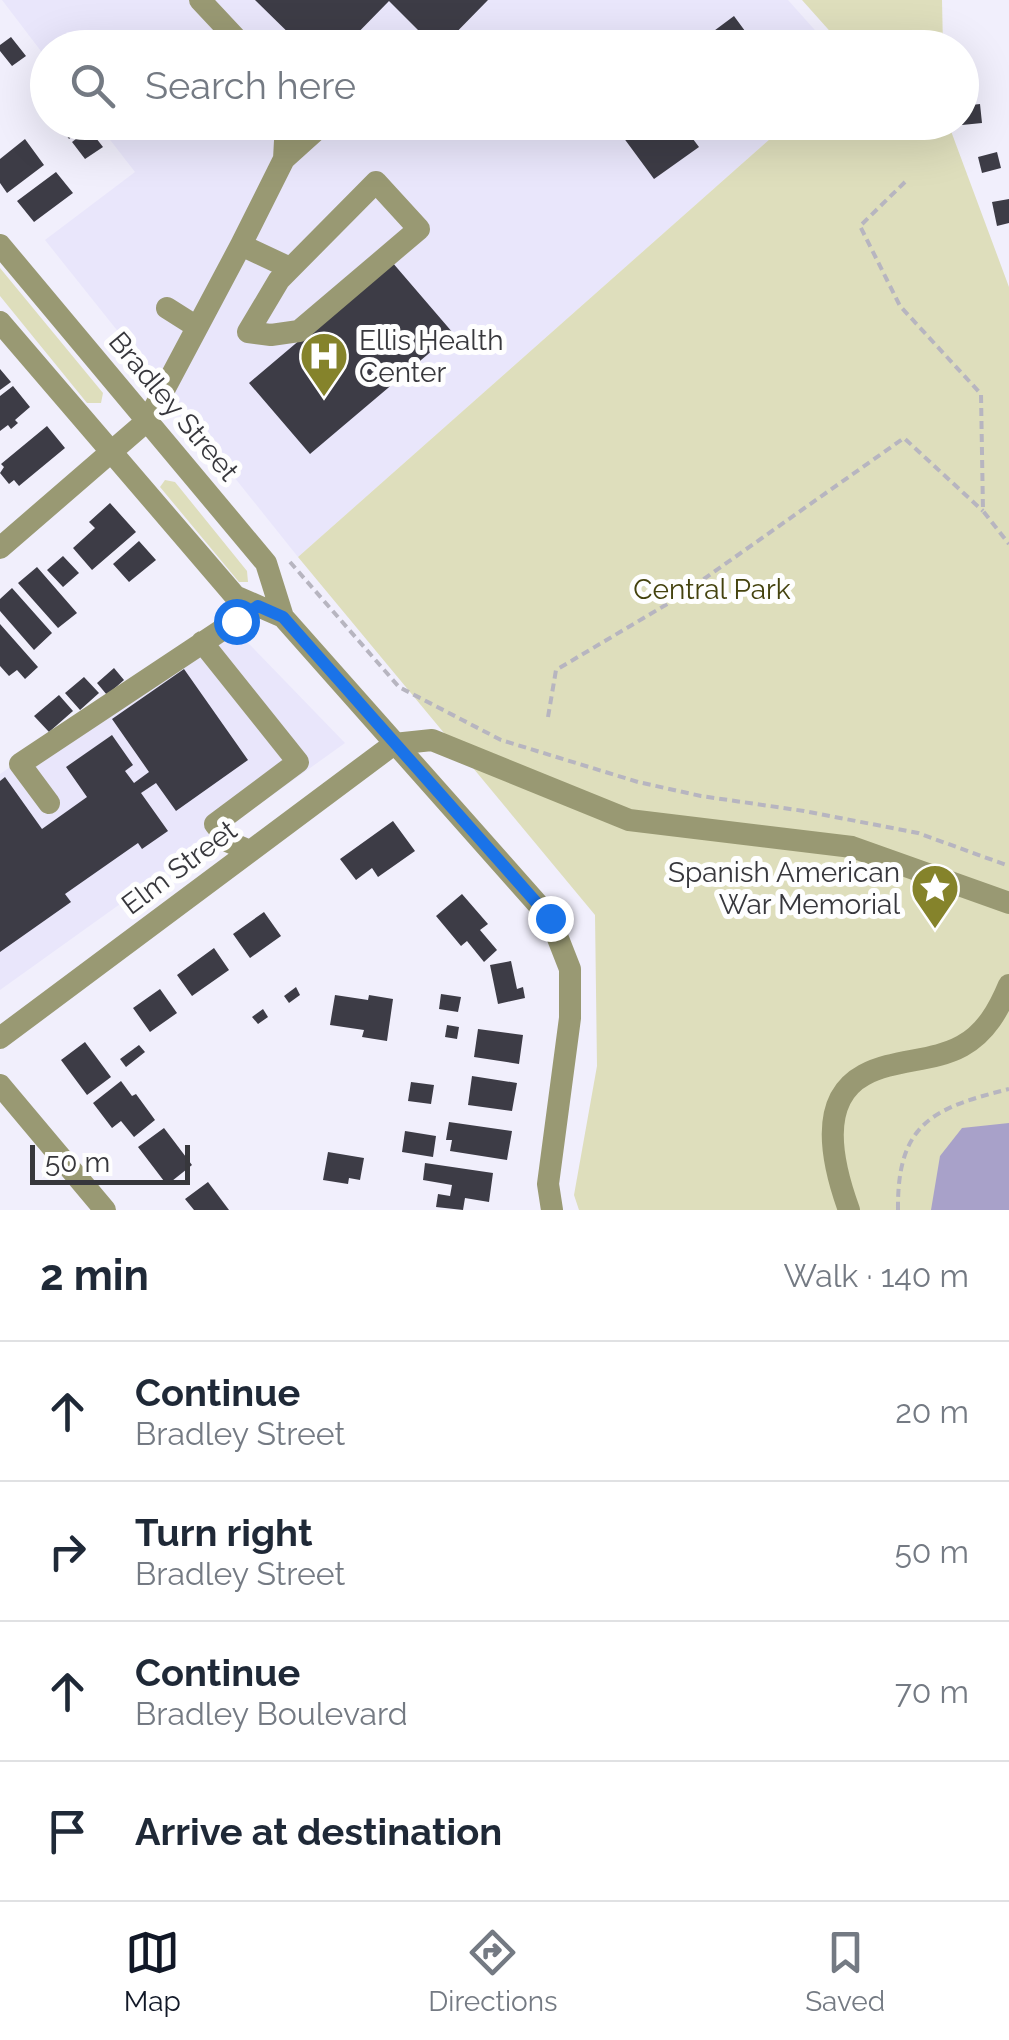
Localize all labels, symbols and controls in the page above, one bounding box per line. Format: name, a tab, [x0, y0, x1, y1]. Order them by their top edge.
search box	[30, 30, 979, 140]
icon: search	[65, 58, 120, 113]
text: Search here	[145, 63, 356, 108]
place label: Ellis Health Center	[359, 324, 504, 389]
street label: Bradley Street	[102, 325, 246, 488]
hospital icon: Ellis Health Center	[298, 330, 350, 398]
park label: Central Park	[633, 573, 791, 606]
route start	[214, 599, 260, 645]
street label: Elm Street	[115, 813, 244, 921]
place label: Spanish American War Memorial	[668, 856, 900, 921]
place icon: Spanish American War Memorial	[909, 862, 961, 930]
route end	[528, 896, 574, 942]
scale bar	[30, 1140, 190, 1184]
text: 50 m	[45, 1146, 110, 1179]
text: 2 min	[40, 1251, 149, 1300]
text: Walk · 140 m	[783, 1257, 969, 1294]
text: Continue	[135, 1370, 300, 1415]
icon: ahead	[40, 1384, 95, 1439]
text: 20 m	[895, 1393, 969, 1430]
text: Bradley Street	[135, 1415, 345, 1452]
text: Turn right	[135, 1510, 312, 1555]
icon: right	[40, 1524, 95, 1579]
text: 50 m	[894, 1533, 969, 1570]
text: Bradley Street	[135, 1555, 345, 1592]
text: Continue	[135, 1650, 300, 1695]
icon: ahead	[40, 1664, 95, 1719]
text: 70 m	[895, 1673, 969, 1710]
text: Bradley Boulevard	[135, 1695, 408, 1732]
icon: arrive	[40, 1804, 95, 1859]
text: Arrive at destination	[135, 1809, 502, 1854]
tab: Map	[124, 1925, 181, 2018]
tab: Directions	[428, 1925, 558, 2018]
tab: Saved	[805, 1925, 885, 2018]

